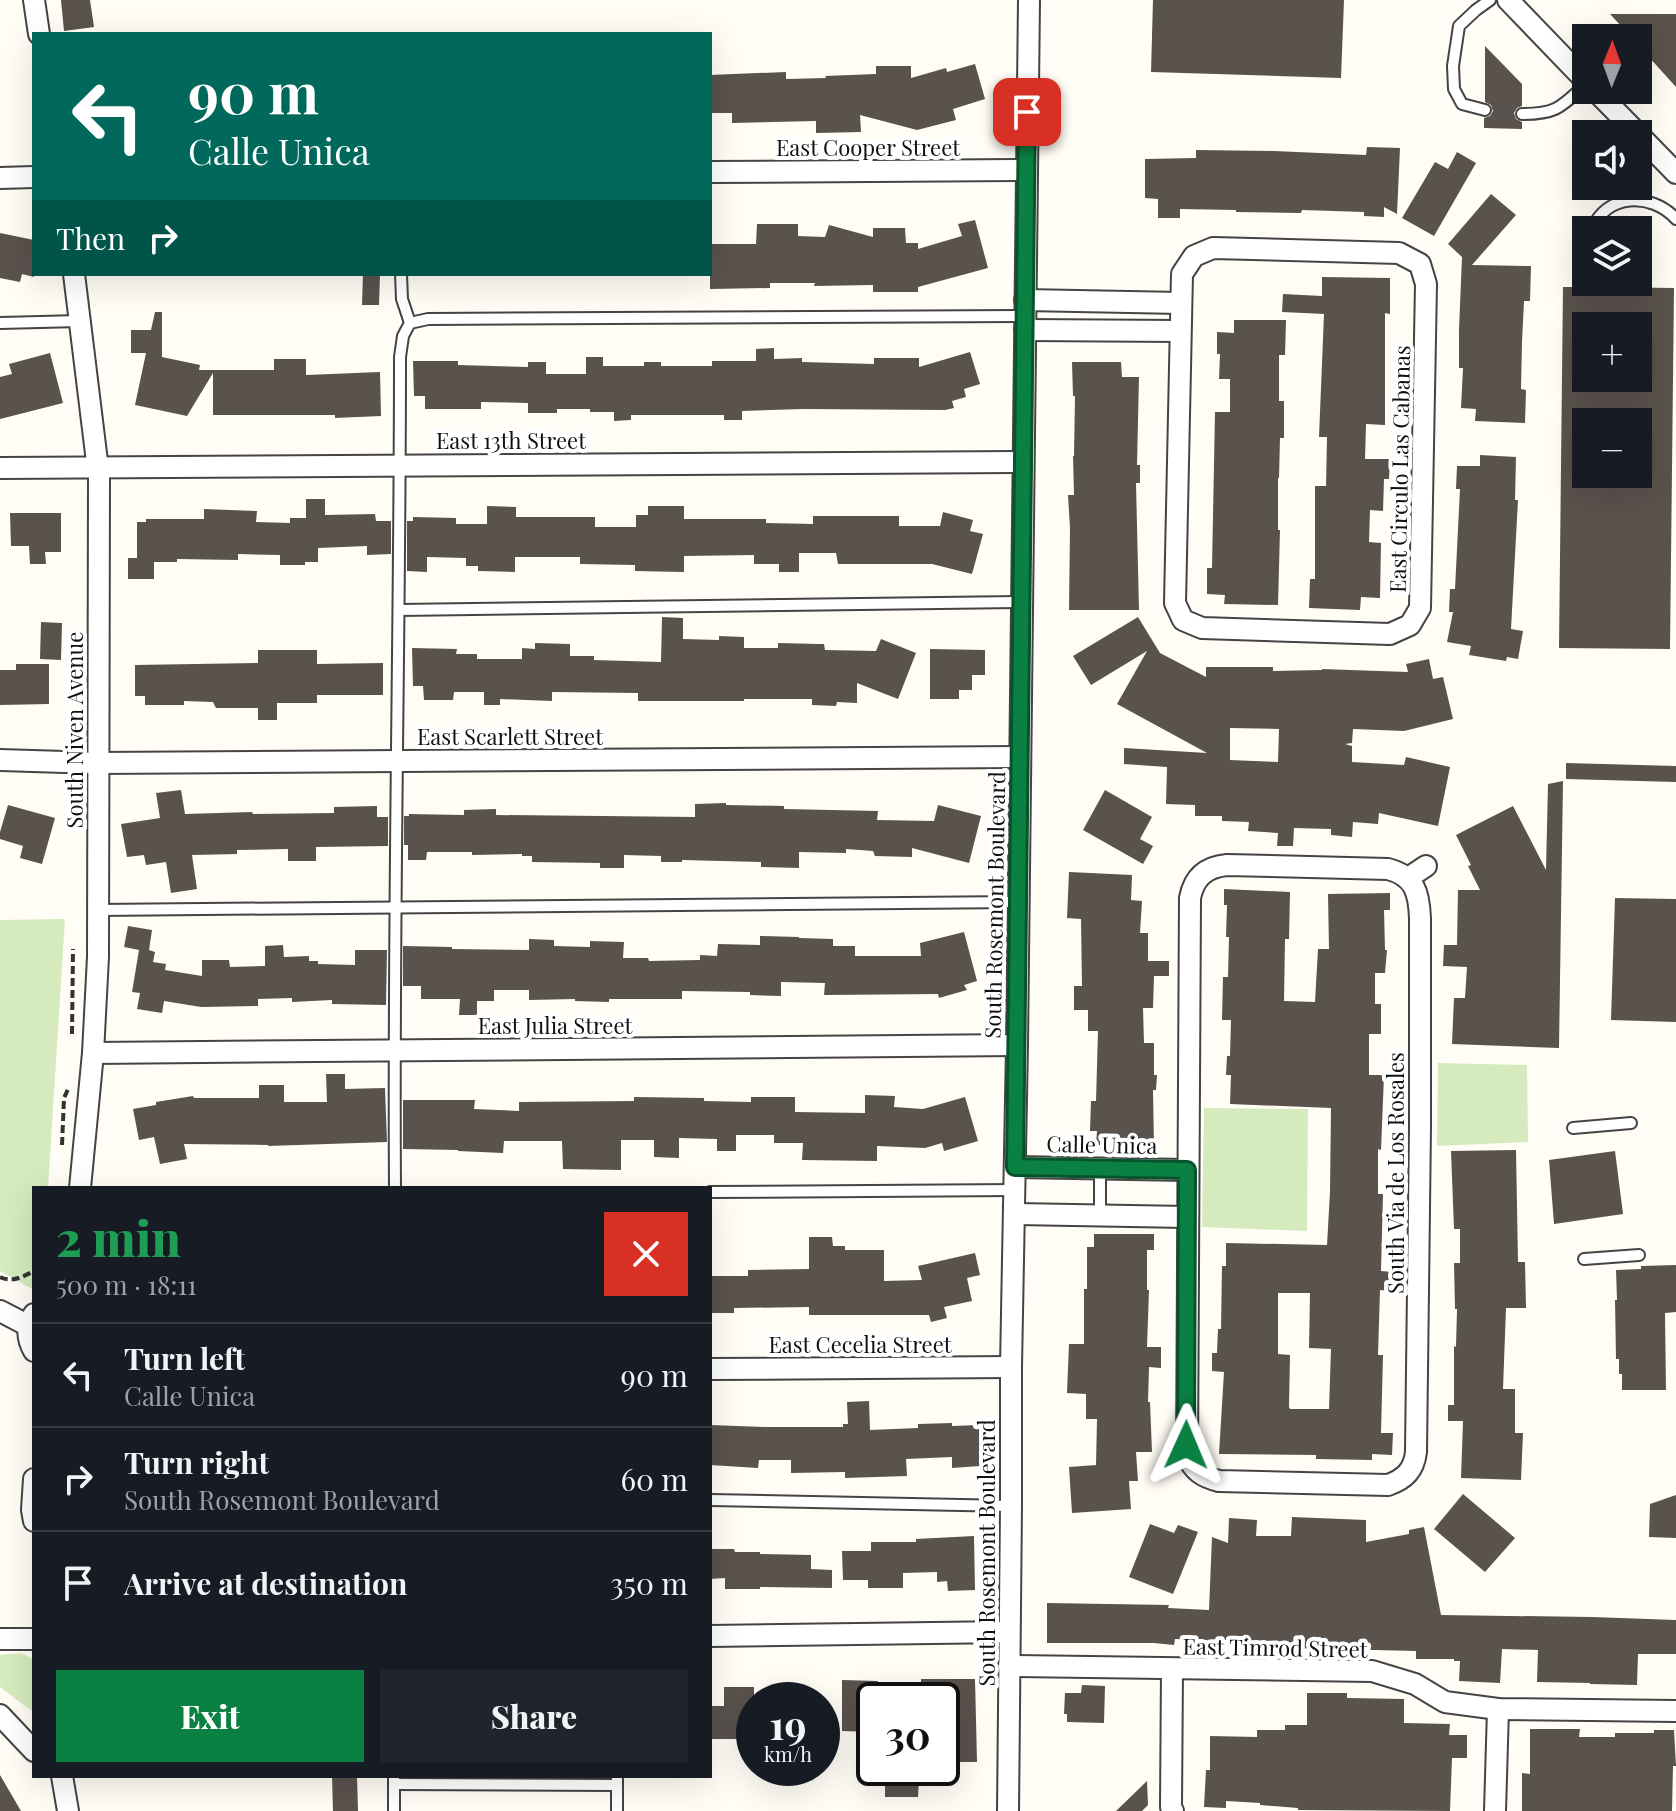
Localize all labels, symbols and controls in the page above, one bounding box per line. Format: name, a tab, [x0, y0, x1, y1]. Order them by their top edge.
north arrow	[1572, 24, 1652, 104]
map controls	[1572, 24, 1652, 488]
text: 90 m	[188, 54, 319, 129]
icon: left	[56, 64, 160, 168]
pin	[993, 78, 1061, 146]
icon: arrive	[1005, 90, 1049, 134]
button: sound	[1572, 120, 1652, 200]
text: Calle Unica	[188, 126, 370, 174]
street label: East Cooper Street	[776, 132, 961, 162]
icon: right	[141, 216, 185, 260]
button: layers	[1572, 216, 1652, 296]
text: Then	[56, 218, 125, 258]
button: +	[1572, 312, 1652, 392]
street label: East Circulo Las Cabanas	[1382, 345, 1416, 593]
button: −	[1572, 408, 1652, 488]
street label: East 13th Street	[436, 425, 587, 455]
street label: South Niven Avenue	[59, 632, 89, 828]
street label: East Scarlett Street	[417, 721, 604, 751]
street label: South Rosemont Boulevard	[977, 771, 1011, 1039]
street label: East Julia Street	[478, 1010, 634, 1040]
street label: South Via de Los Rosales	[1380, 1052, 1410, 1294]
street label: Calle Unica	[1046, 1128, 1158, 1160]
text: 2 min	[56, 1205, 181, 1269]
button: close	[604, 1212, 688, 1296]
text: 500 m · 18:11	[56, 1267, 197, 1302]
street label: East Cecelia Street	[768, 1329, 953, 1359]
text: Turn left	[124, 1338, 245, 1378]
icon: left	[56, 1353, 100, 1397]
text: 90 m	[621, 1355, 688, 1395]
text: Calle Unica	[124, 1378, 255, 1413]
position arrow	[1144, 1403, 1228, 1487]
street label: South Rosemont Boulevard	[971, 1419, 1001, 1687]
text: Turn right	[124, 1442, 269, 1482]
icon: right	[56, 1457, 100, 1501]
text: 60 m	[620, 1459, 688, 1499]
text: South Rosemont Boulevard	[124, 1482, 440, 1517]
icon: arrive	[56, 1561, 100, 1605]
text: Arrive at destination	[124, 1563, 407, 1603]
text: 350 m	[610, 1563, 688, 1603]
street label: East Timrod Street	[1182, 1630, 1369, 1664]
button: Exit	[56, 1670, 364, 1762]
button: Share	[380, 1670, 688, 1762]
speed limit sign: 30	[856, 1682, 960, 1786]
text: 19	[769, 1697, 807, 1750]
text: km/h	[764, 1740, 812, 1767]

